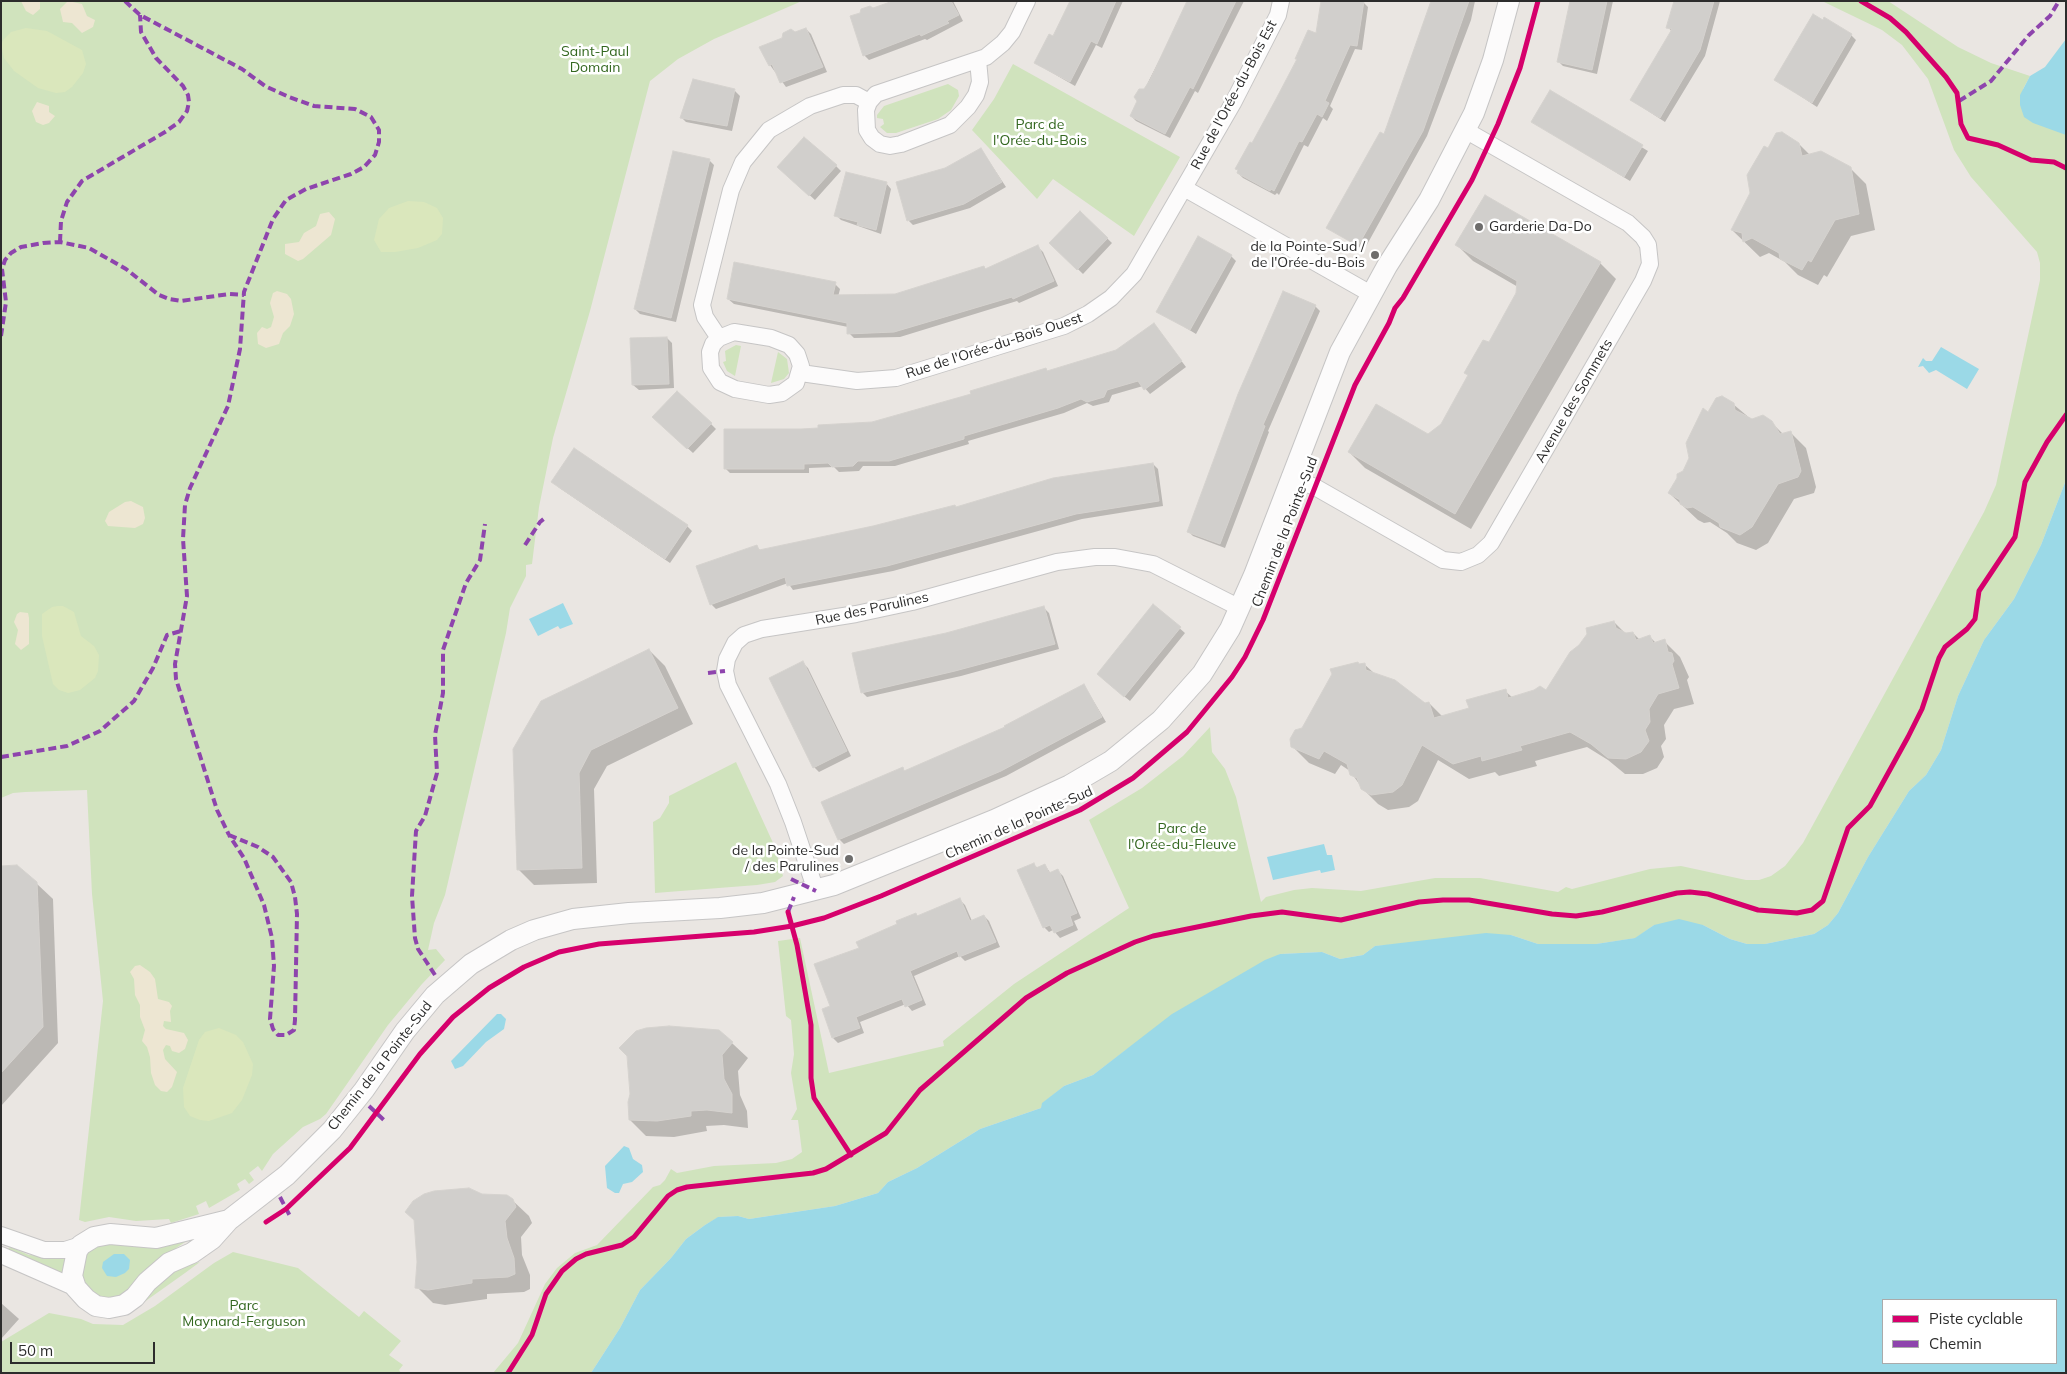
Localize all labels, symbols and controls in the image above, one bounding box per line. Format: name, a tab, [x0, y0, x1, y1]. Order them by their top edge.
street label: Rue de l'Orée-du-Bois Est	[1188, 18, 1280, 172]
park label: Saint-Paul Domain	[561, 44, 629, 76]
park label: Parc de l'Orée-du-Bois	[993, 117, 1087, 150]
place label: Garderie Da-Do	[1489, 219, 1592, 235]
marker: Garderie Da-Do	[1473, 221, 1485, 233]
place label: de la Pointe-Sud / de l'Orée-du-Bois	[1250, 239, 1365, 272]
marker: de la Pointe-Sud / de l'Orée-du-Bois	[1369, 249, 1381, 261]
street label: Rue de l'Orée-du-Bois Ouest	[904, 309, 1084, 383]
street label: Avenue des Sommets	[1532, 336, 1616, 466]
street label: Chemin de la Pointe-Sud	[1249, 454, 1321, 610]
street label: Rue des Parulines	[814, 589, 930, 629]
street label: Chemin de la Pointe-Sud	[943, 783, 1095, 863]
park label: Parc de l'Orée-du-Fleuve	[1128, 821, 1236, 854]
place label: de la Pointe-Sud / des Parulines	[732, 843, 839, 876]
marker: de la Pointe-Sud / des Parulines	[843, 853, 855, 865]
street label: Chemin de la Pointe-Sud	[324, 998, 436, 1134]
park label: Parc Maynard-Ferguson	[182, 1298, 306, 1330]
legend	[1882, 1299, 2057, 1364]
text: Piste cyclable	[1929, 1309, 2023, 1328]
scale bar	[12, 1332, 158, 1364]
text: Chemin	[1929, 1334, 1982, 1353]
text: 50 m	[18, 1341, 53, 1360]

